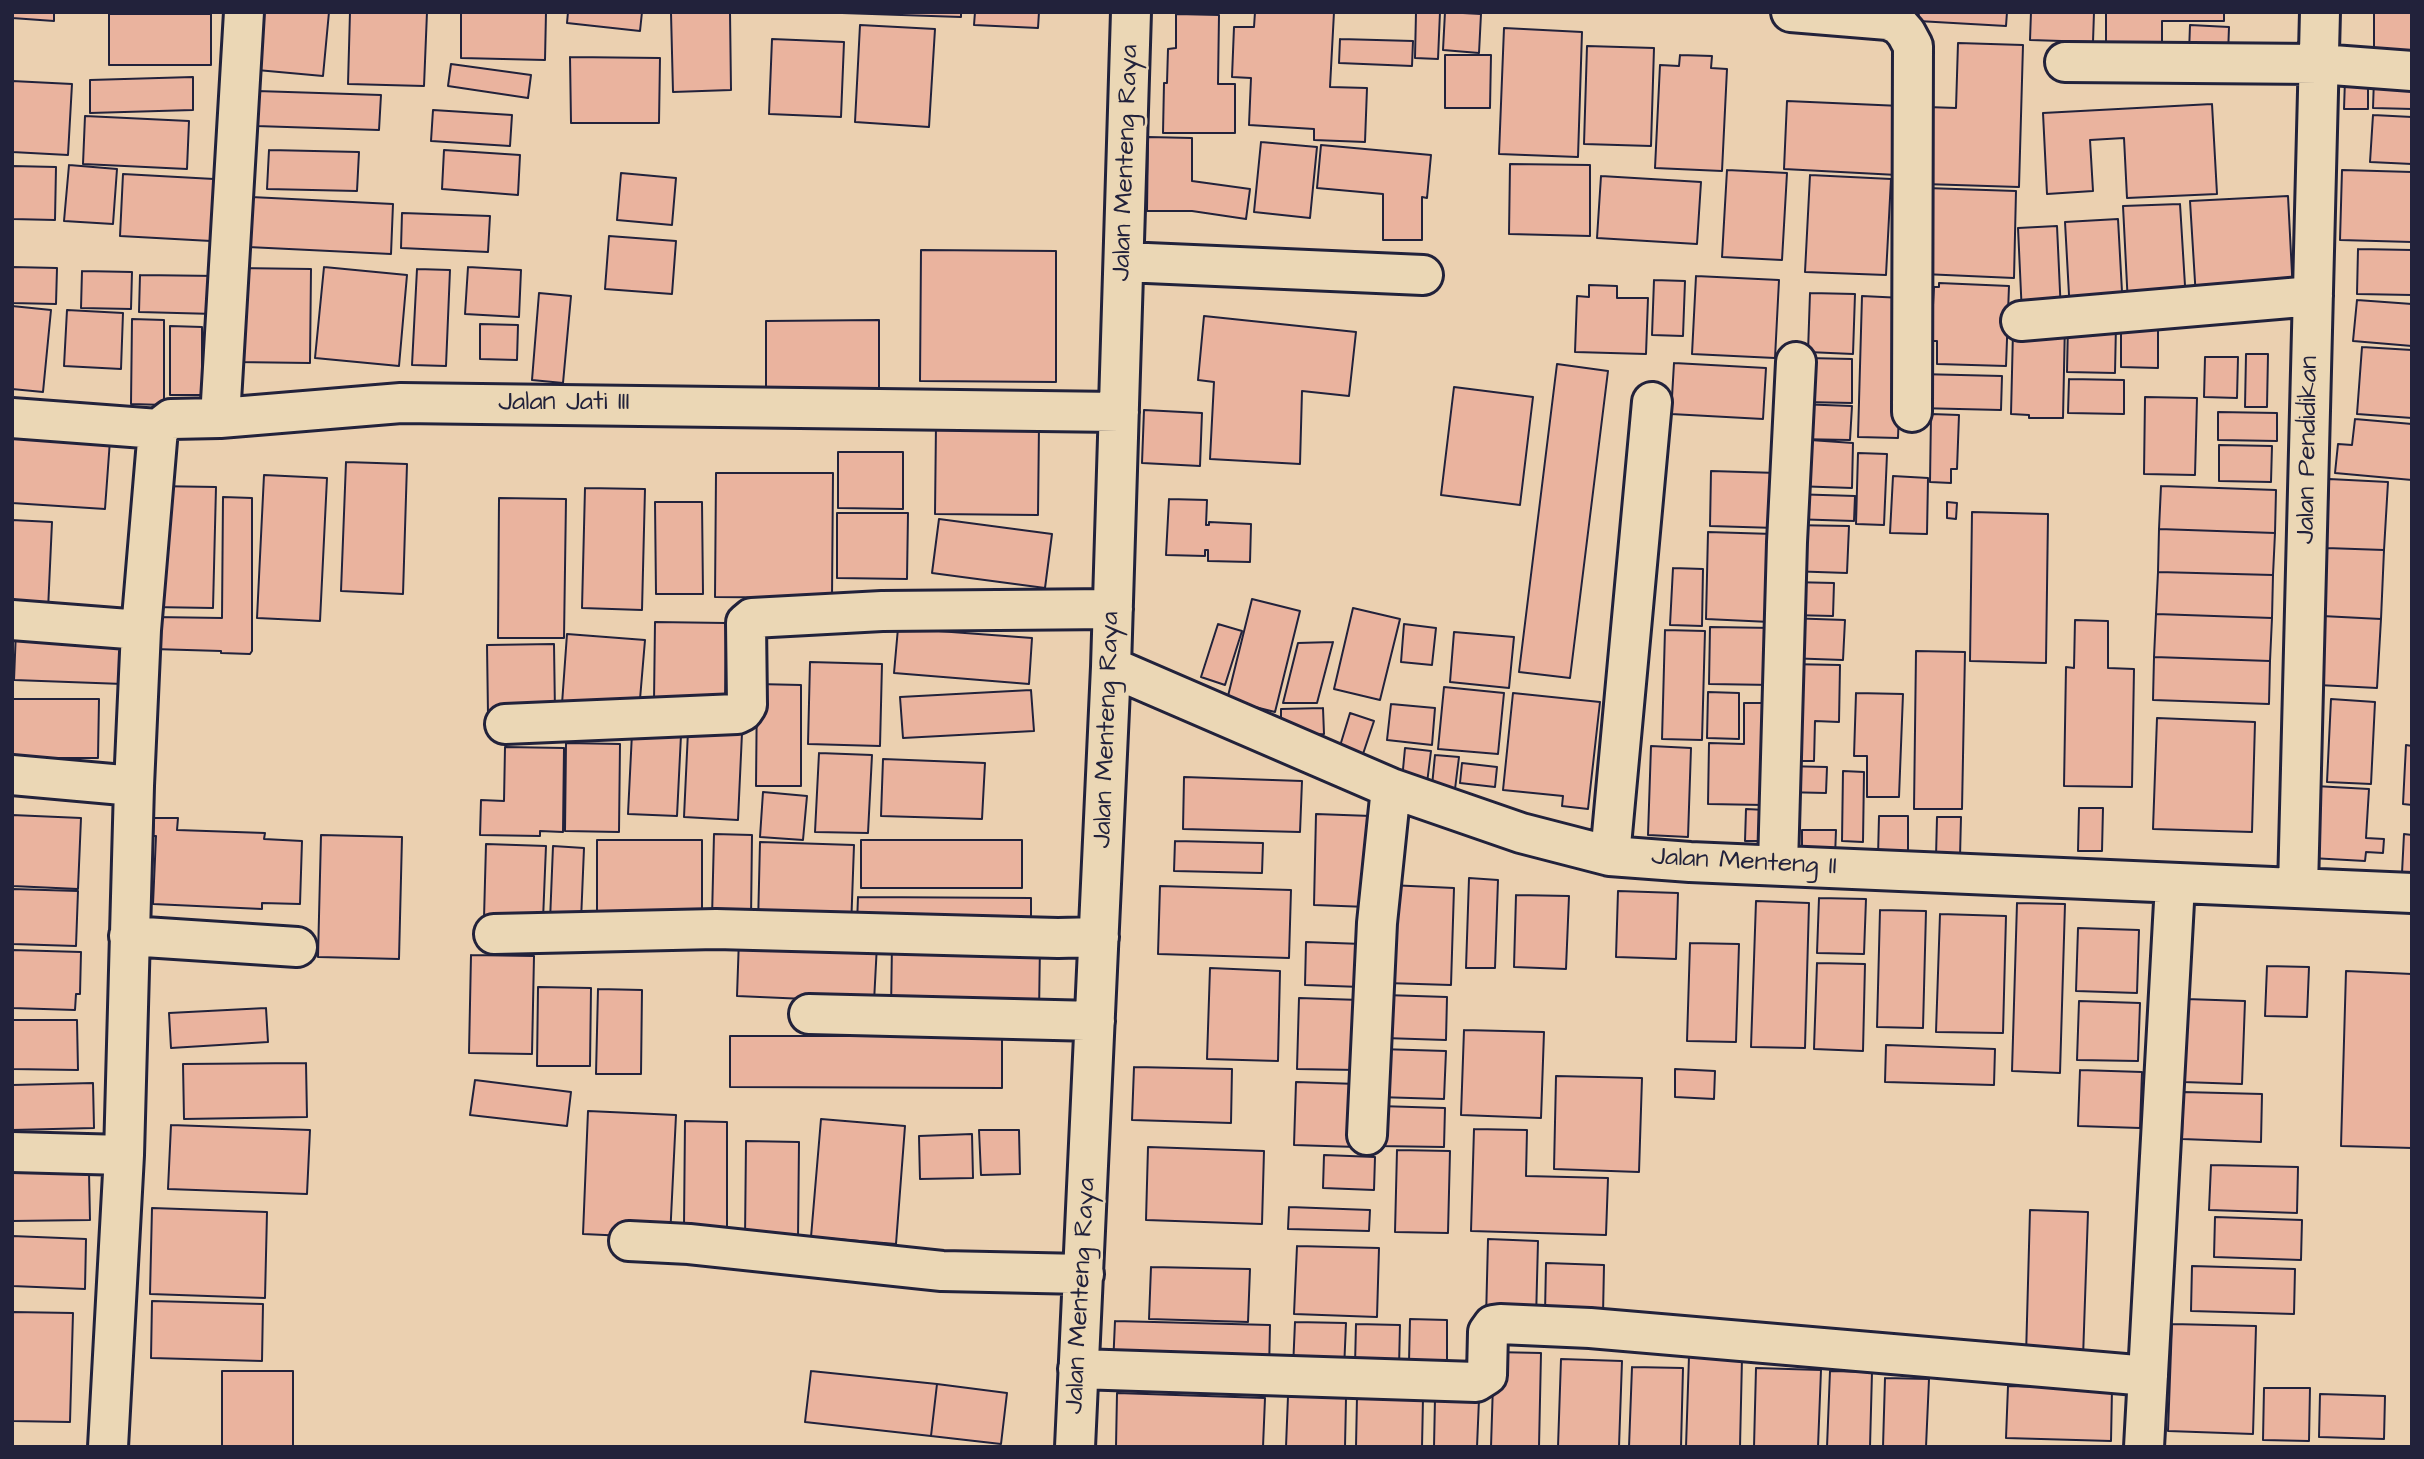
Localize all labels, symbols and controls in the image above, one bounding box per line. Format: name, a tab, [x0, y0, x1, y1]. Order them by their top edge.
street label: Jalan Menteng Raya	[1107, 44, 1147, 282]
street label: Jalan Pendidikan	[2292, 356, 2326, 544]
street label: Jalan Jati III	[498, 388, 630, 420]
street label: Jalan Menteng Raya	[1088, 611, 1128, 849]
street label: Jalan Menteng II	[1651, 843, 1837, 883]
street label: Jalan Menteng Raya	[1060, 1177, 1104, 1415]

